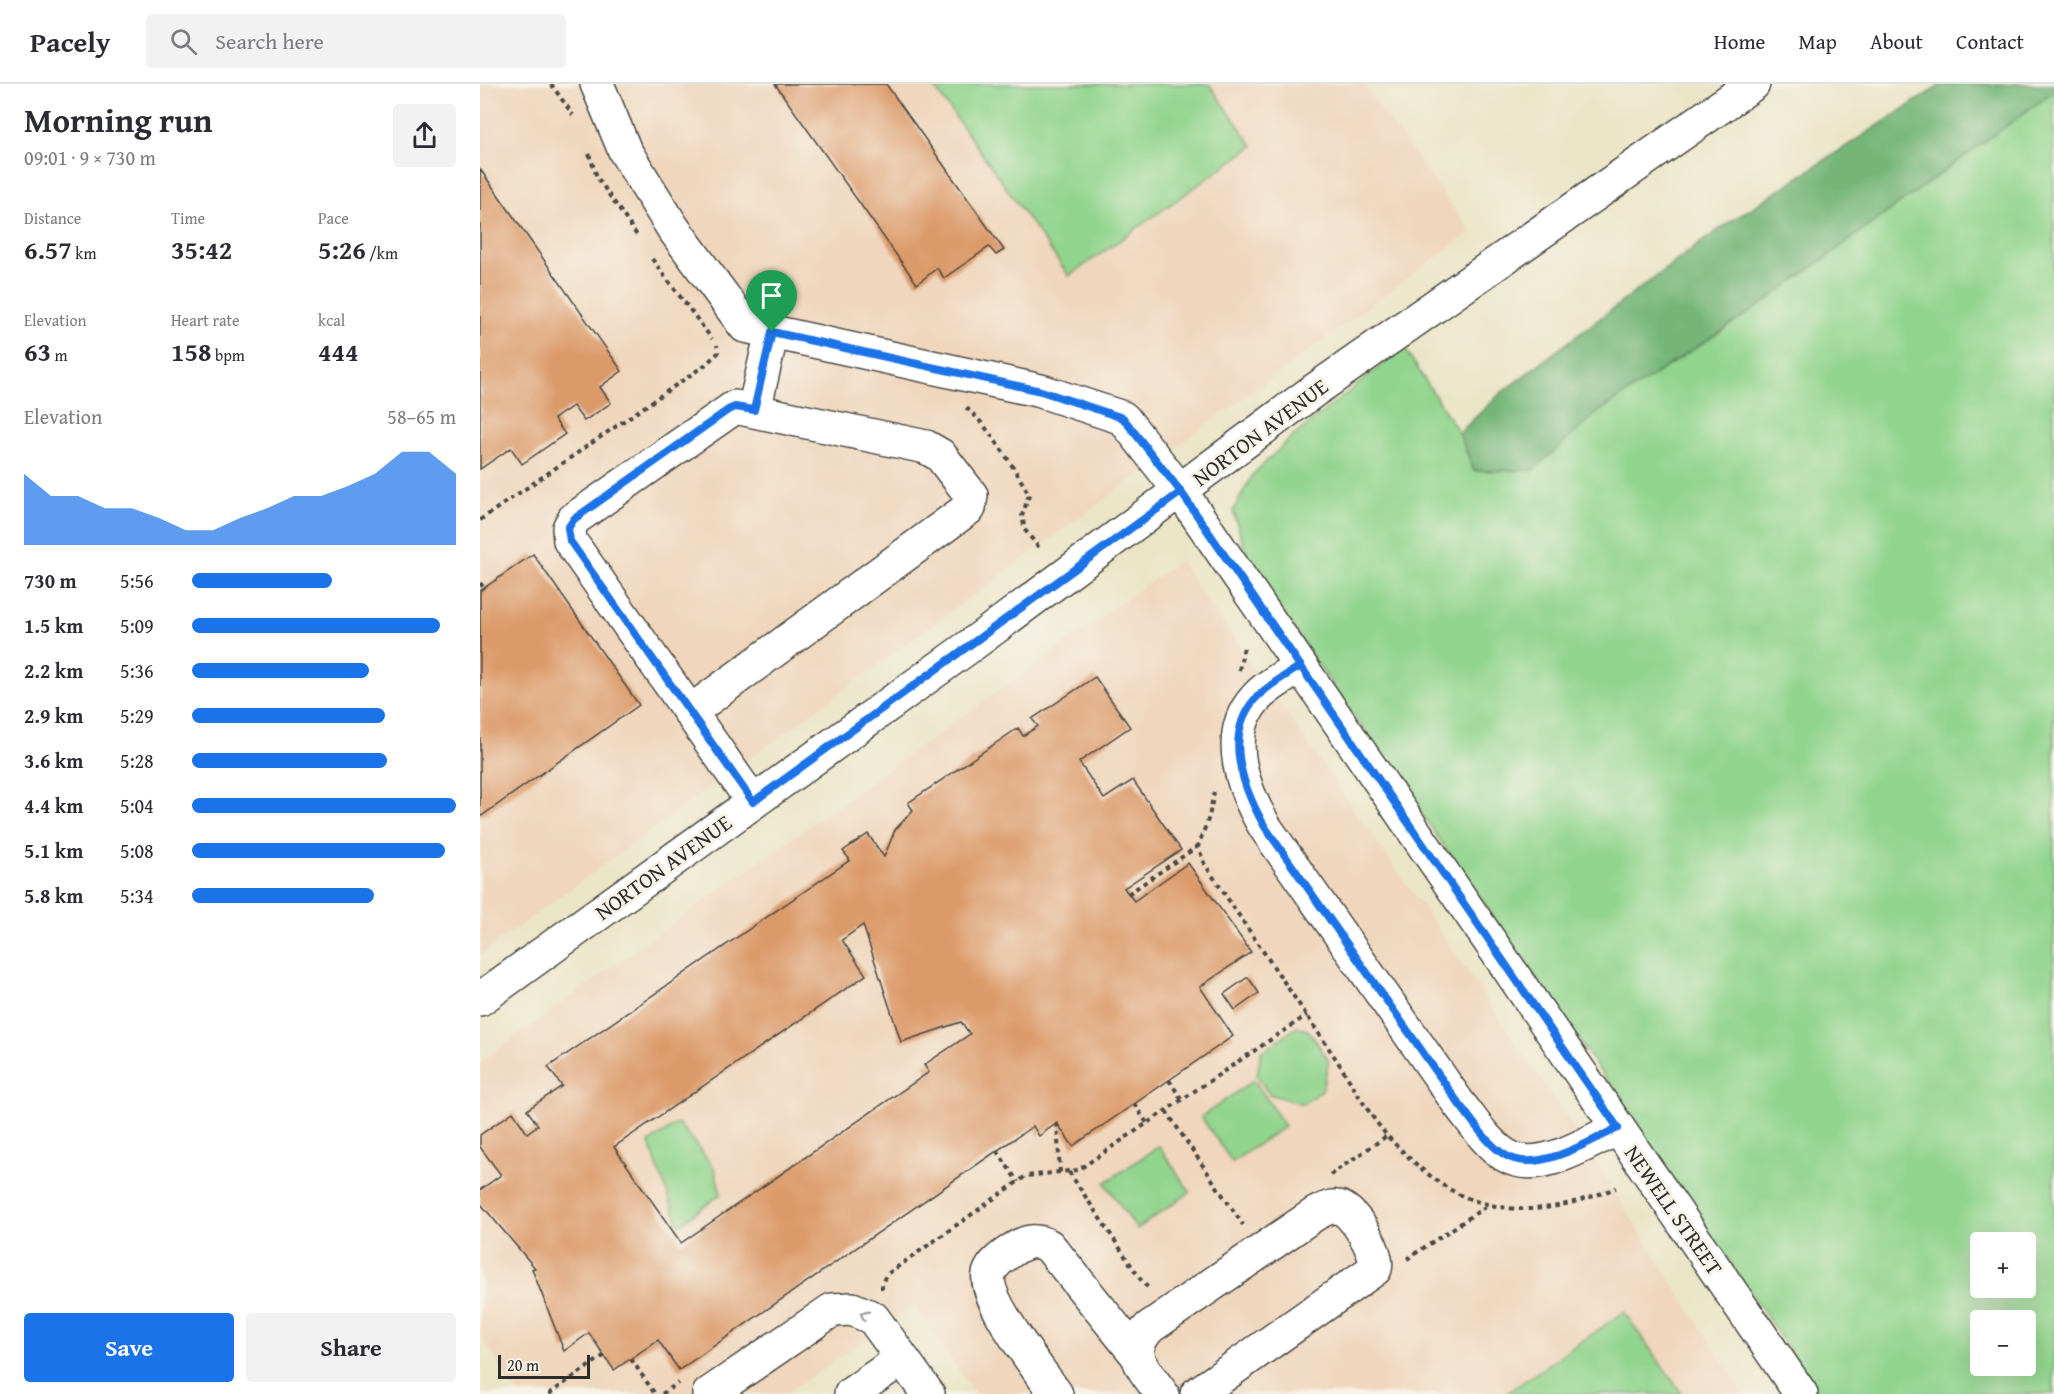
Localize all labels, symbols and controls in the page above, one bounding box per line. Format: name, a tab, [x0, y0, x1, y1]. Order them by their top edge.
search box	[146, 14, 566, 68]
text: Pacely	[30, 21, 110, 62]
icon: search	[167, 25, 200, 58]
text: Search here	[215, 25, 324, 57]
text: Home	[1714, 26, 1765, 57]
text: Map	[1798, 26, 1837, 57]
text: About	[1870, 26, 1923, 57]
text: Contact	[1956, 26, 2024, 57]
text: Morning run	[24, 96, 213, 144]
button: share	[393, 104, 456, 167]
text: 09:01 · 9 × 730 m	[24, 143, 156, 172]
text: Distance	[24, 206, 81, 230]
text: Time	[171, 206, 205, 230]
text: Pace	[318, 206, 349, 230]
text: 6.57	[24, 230, 72, 269]
text: 35:42	[171, 230, 232, 269]
text: 5:26	[318, 230, 366, 269]
text: km	[72, 241, 96, 265]
text: /km	[366, 241, 398, 265]
pin	[746, 270, 797, 332]
icon: arrive	[755, 279, 788, 312]
text: Elevation	[24, 308, 87, 332]
text: Heart rate	[171, 308, 240, 332]
text: kcal	[318, 308, 345, 332]
text: 63	[24, 332, 51, 371]
text: 158	[171, 332, 211, 371]
text: 444	[318, 332, 358, 371]
text: m	[51, 343, 68, 367]
text: bpm	[211, 343, 245, 367]
street label: NORTON AVENUE	[1186, 370, 1334, 494]
text: Elevation	[24, 402, 102, 431]
text: 58–65 m	[387, 402, 456, 431]
text: 730 m	[24, 566, 77, 595]
text: 5:56	[120, 566, 154, 595]
text: 1.5 km	[24, 611, 83, 640]
text: 5:09	[120, 611, 154, 640]
text: 2.2 km	[24, 656, 83, 685]
text: 5:36	[120, 656, 154, 685]
text: 2.9 km	[24, 701, 83, 730]
text: 5:29	[120, 701, 154, 730]
text: 3.6 km	[24, 746, 83, 775]
text: 5:28	[120, 746, 154, 775]
text: 4.4 km	[24, 791, 83, 820]
text: 5:04	[120, 791, 154, 820]
street label: NORTON AVENUE	[588, 806, 738, 928]
text: 5.1 km	[24, 836, 83, 865]
text: 5:08	[120, 836, 154, 865]
text: 5.8 km	[24, 881, 83, 910]
text: 5:34	[120, 881, 154, 910]
street label: NEWELL STREET	[1617, 1139, 1731, 1281]
map controls	[1970, 1232, 2036, 1376]
button: +	[1970, 1232, 2036, 1298]
button: −	[1970, 1310, 2036, 1376]
one-way arrow	[860, 1311, 870, 1322]
button: Save	[24, 1313, 234, 1382]
button: Share	[246, 1313, 456, 1382]
scale bar	[498, 1352, 590, 1380]
text: 20 m	[507, 1353, 539, 1377]

